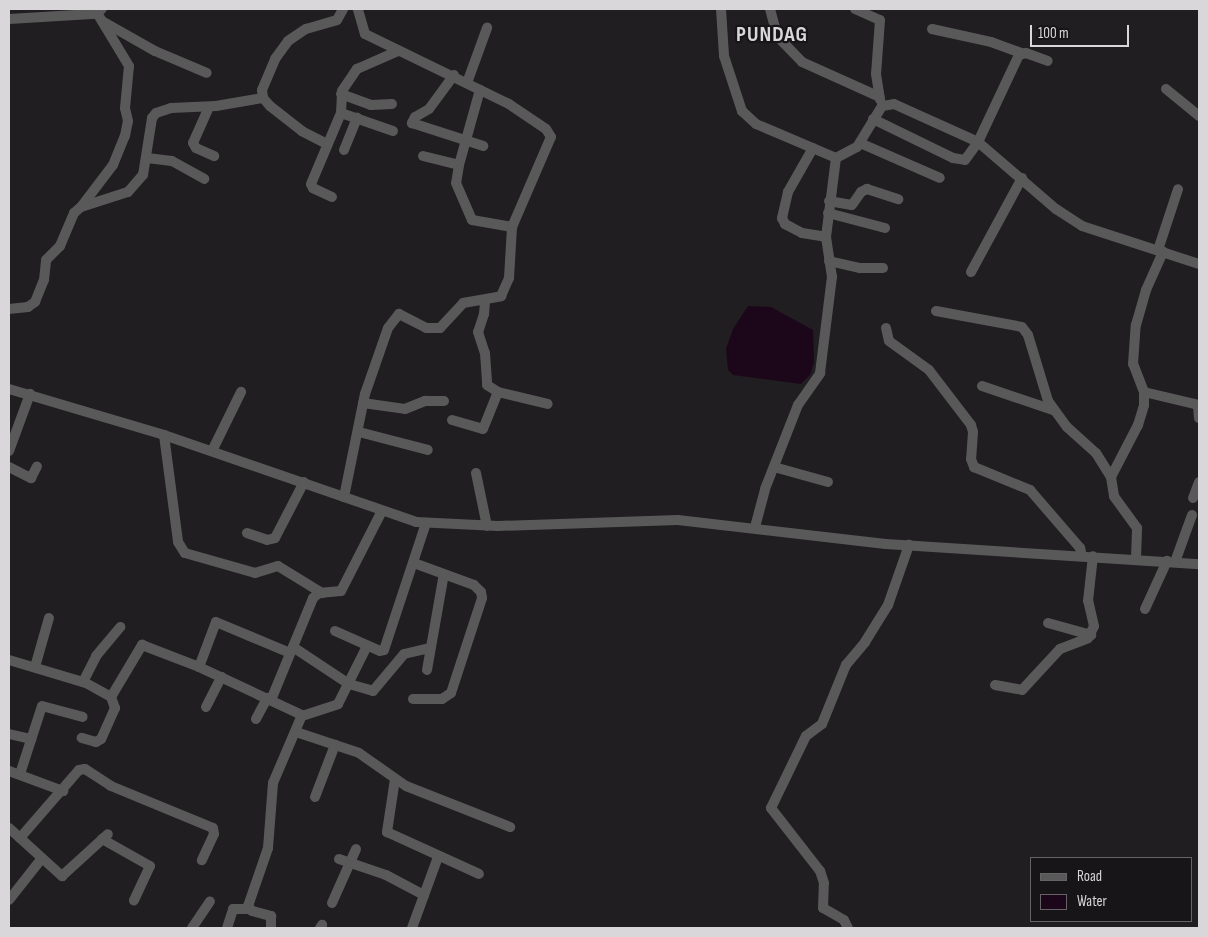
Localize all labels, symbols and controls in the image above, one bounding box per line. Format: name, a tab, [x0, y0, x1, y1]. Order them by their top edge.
scale bar	[1033, 15, 1132, 47]
district label: PUNDAG	[735, 22, 809, 48]
text: 100 m	[1038, 24, 1069, 43]
legend	[1030, 857, 1193, 922]
text: Road	[1077, 867, 1102, 886]
text: Water	[1077, 892, 1107, 911]

